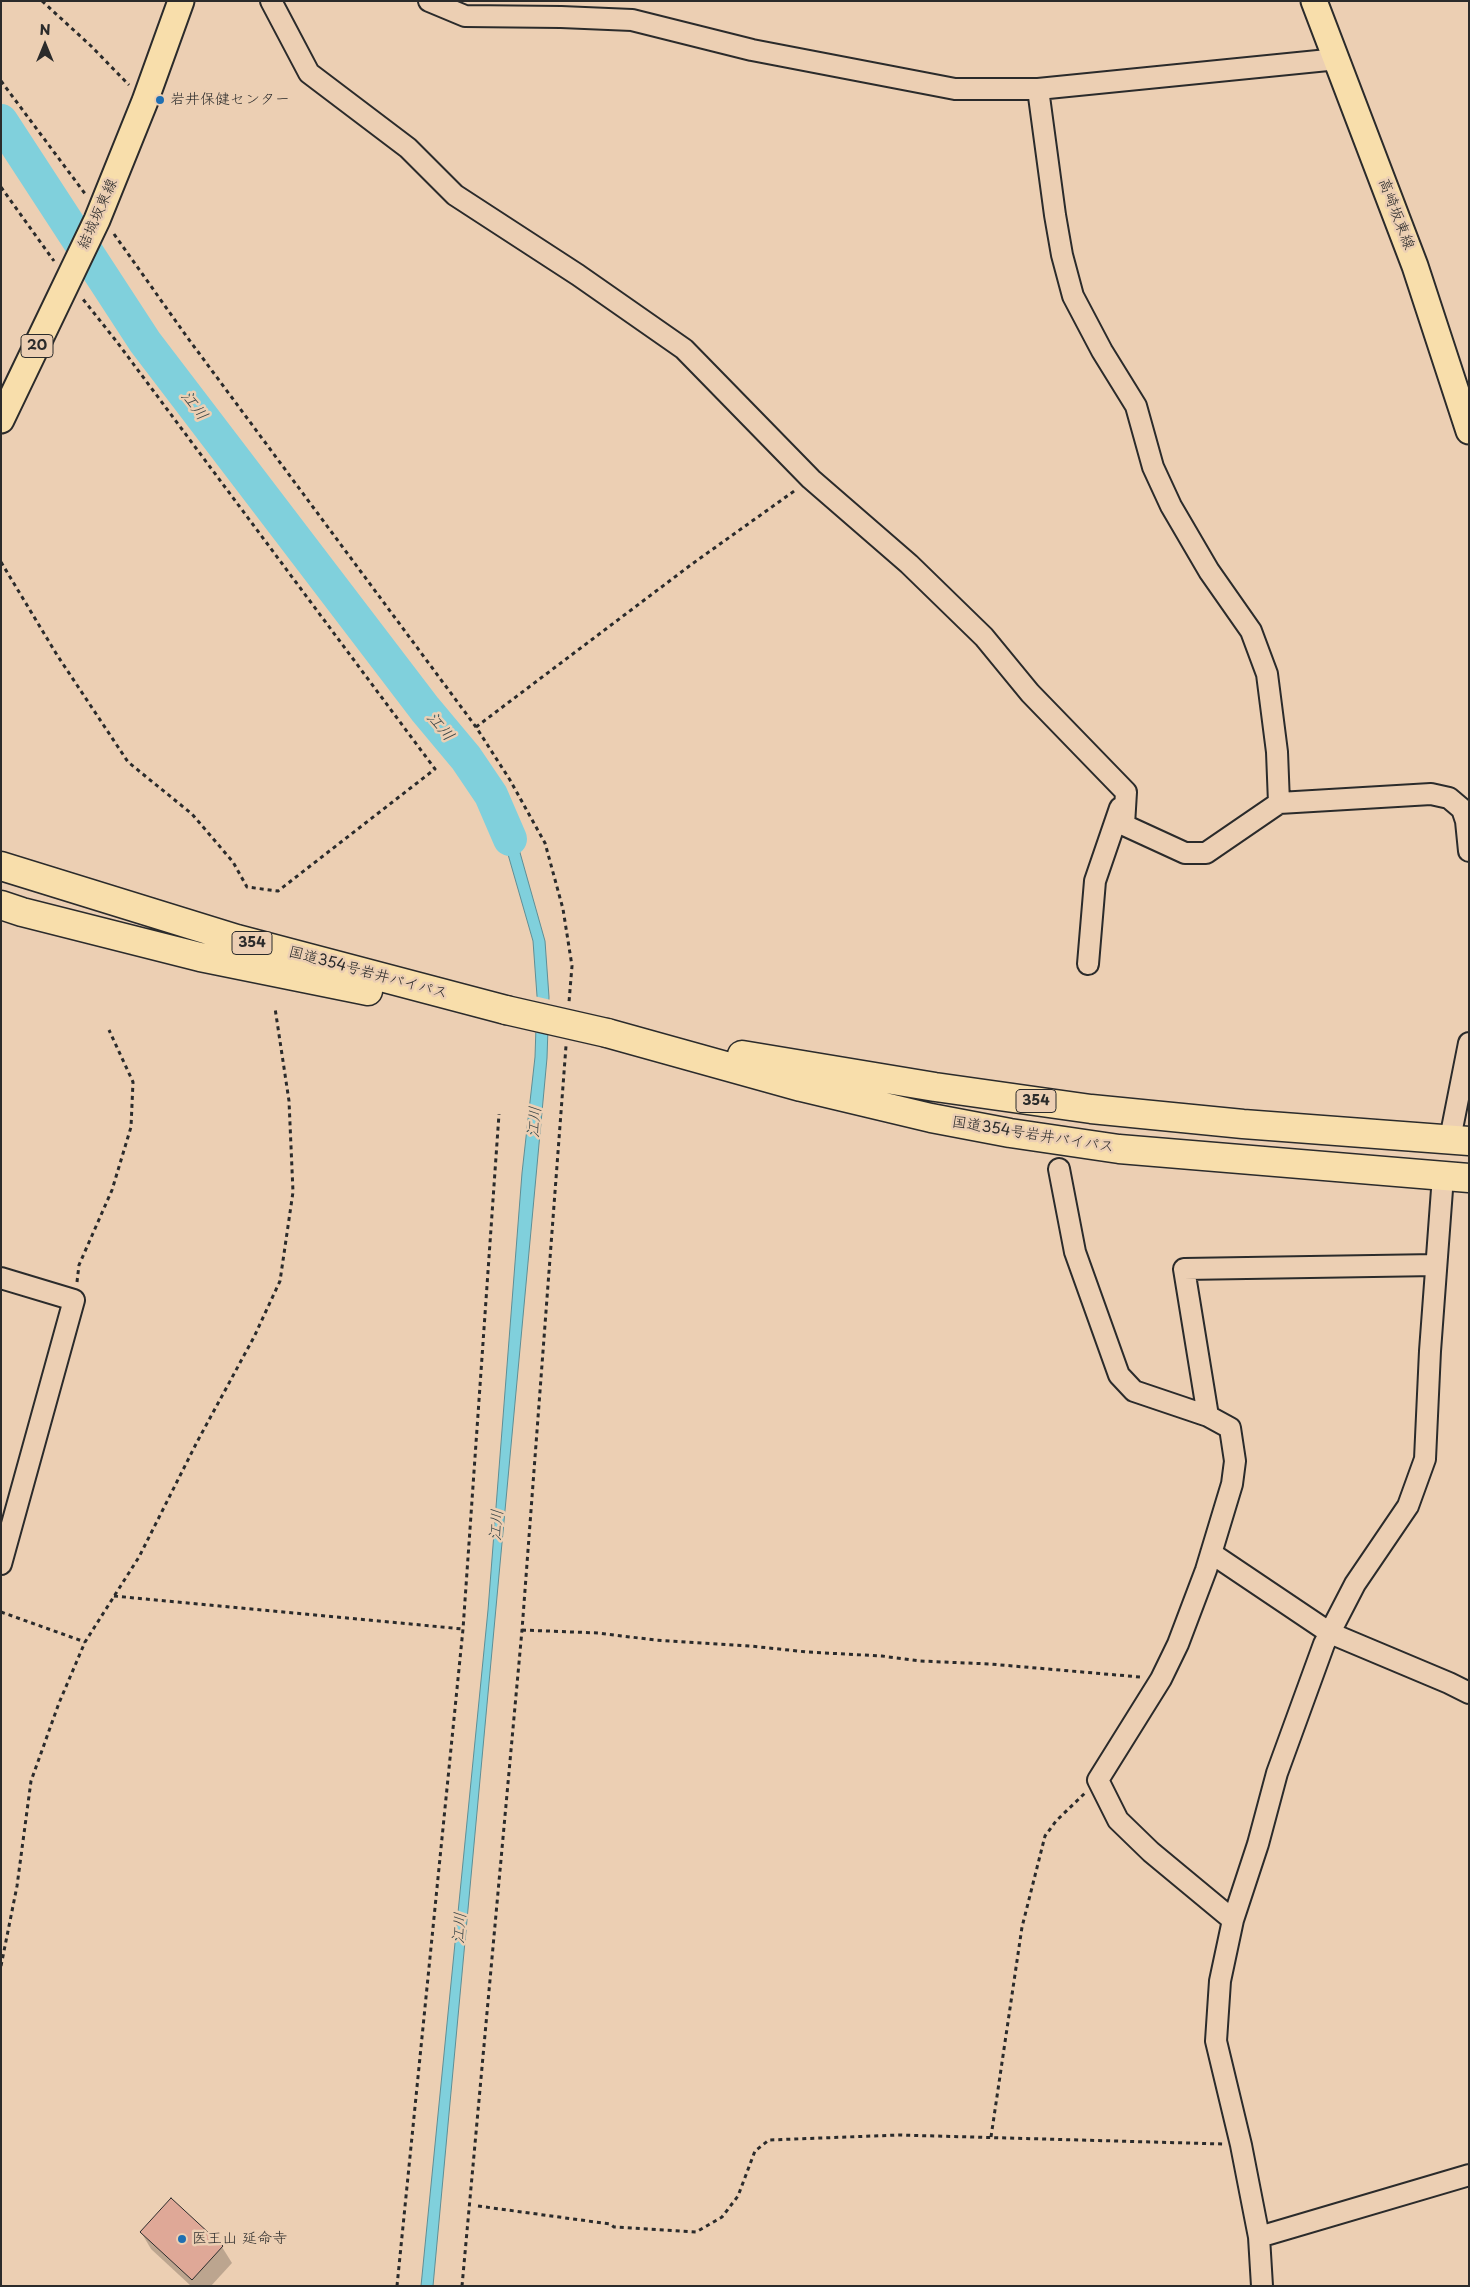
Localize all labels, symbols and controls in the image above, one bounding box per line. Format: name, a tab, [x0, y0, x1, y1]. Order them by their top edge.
text: N	[39, 19, 51, 40]
north arrow	[20, 20, 70, 70]
place label: 岩井保健センター	[170, 91, 290, 109]
marker: 岩井保健センター	[154, 94, 166, 106]
street label: 結城坂東線	[75, 176, 121, 252]
street label: 高崎坂東線	[1374, 176, 1418, 252]
road number: 20	[21, 334, 53, 358]
water label: 江川	[177, 387, 211, 425]
water label: 江川	[422, 709, 458, 745]
road number: 354	[232, 931, 272, 954]
street label: 国道354号岩井バイパス	[286, 943, 450, 1003]
road number: 354	[1016, 1090, 1056, 1112]
water label: 江川	[524, 1105, 546, 1139]
street label: 国道354号岩井バイパス	[951, 1113, 1115, 1157]
water label: 江川	[486, 1508, 508, 1542]
water label: 江川	[449, 1911, 471, 1945]
place label: 医王山 延命寺	[192, 2230, 287, 2248]
marker: 医王山 延命寺	[176, 2233, 188, 2245]

